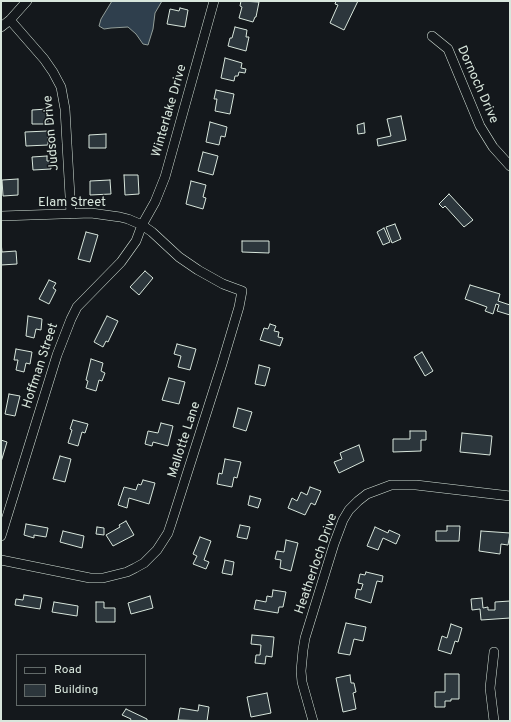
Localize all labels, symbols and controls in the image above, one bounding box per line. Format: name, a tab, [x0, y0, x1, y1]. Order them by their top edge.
street label: Dornoch Drive	[453, 44, 501, 126]
street label: Winterlake Drive	[149, 63, 191, 159]
street label: Judson Drive	[41, 94, 63, 172]
street label: Elam Street	[38, 195, 106, 211]
street label: Hoffman Street	[20, 321, 62, 411]
street label: Mallotte Lane	[165, 400, 205, 480]
street label: Heatherloch Drive	[292, 512, 342, 616]
legend	[16, 654, 146, 706]
text: Road	[54, 662, 82, 678]
text: Building	[54, 682, 98, 698]

